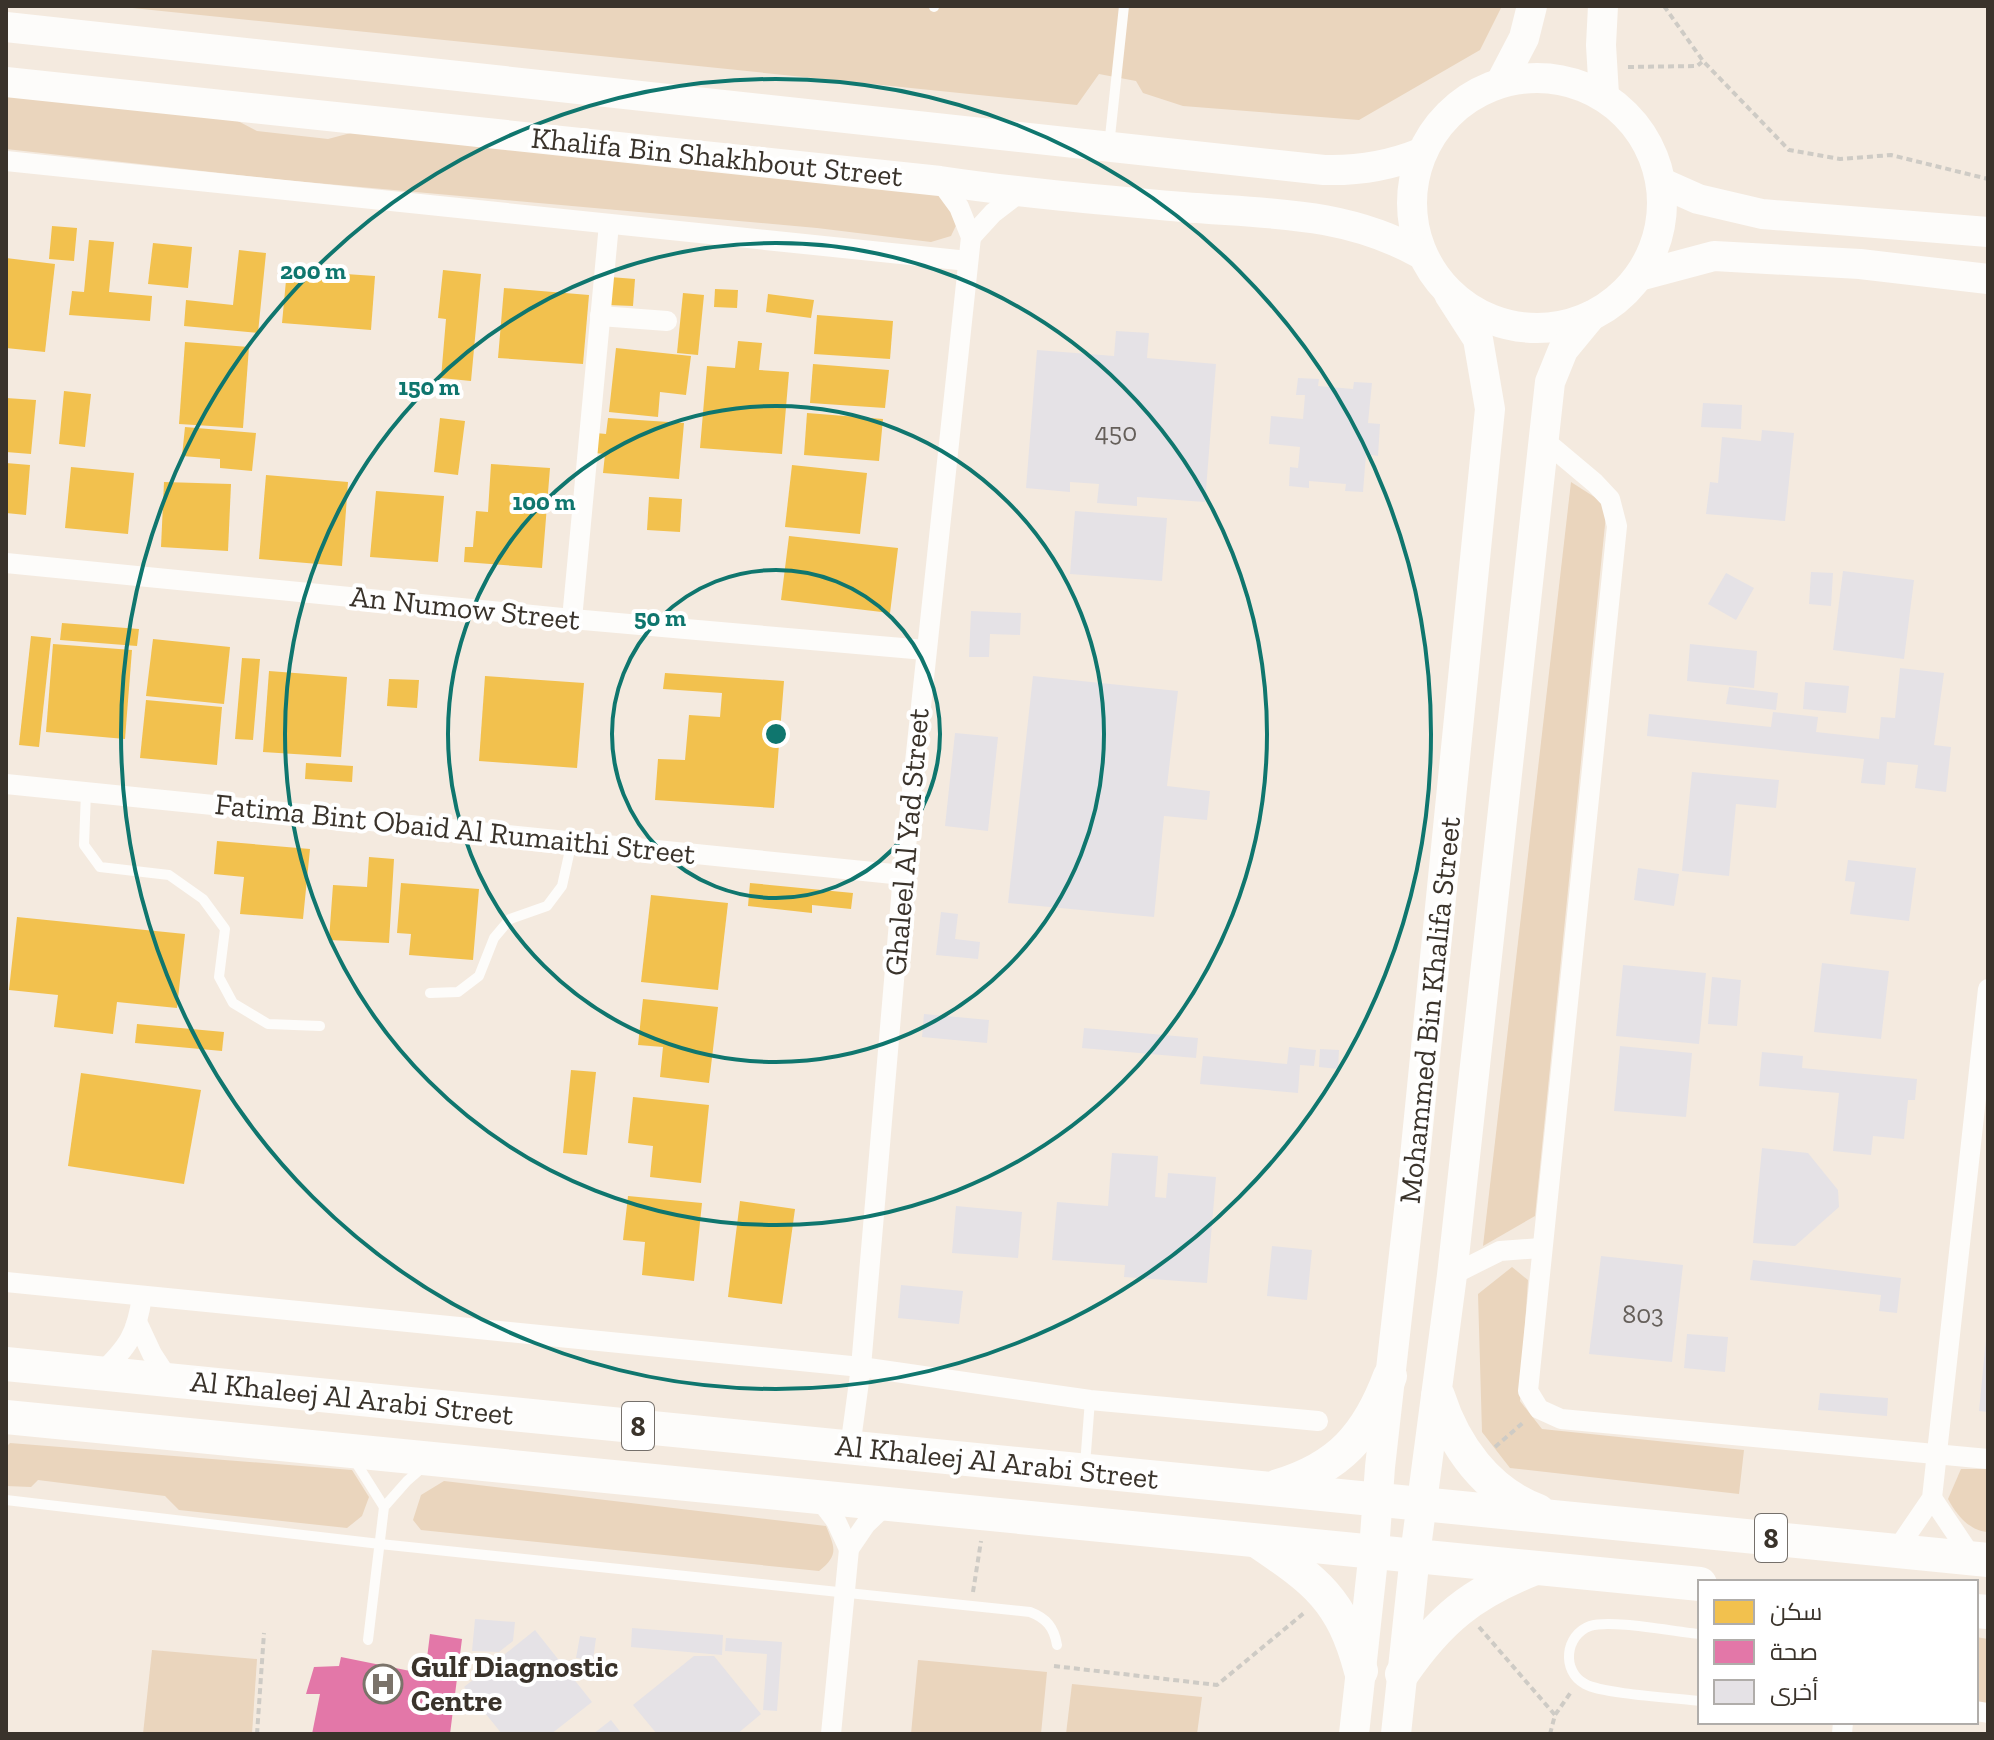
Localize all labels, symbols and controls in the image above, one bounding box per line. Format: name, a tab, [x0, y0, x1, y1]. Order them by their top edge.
street label: Khalifa Bin Shakhbout Street	[530, 120, 904, 194]
text: 200 m	[280, 256, 346, 285]
text: 150 m	[398, 372, 460, 401]
house number: 450	[1095, 416, 1137, 448]
text: 100 m	[513, 487, 575, 516]
street label: An Numow Street	[348, 578, 582, 638]
text: 50 m	[634, 603, 686, 632]
street label: Ghaleel Al Yad Street	[877, 707, 937, 977]
centre of rings	[762, 720, 790, 748]
street label: Fatima Bint Obaid Al Rumaithi Street	[213, 786, 697, 872]
street label: Mohammed Bin Khalifa Street	[1392, 815, 1468, 1205]
house number: 803	[1622, 1298, 1664, 1330]
street label: Al Khaleej Al Arabi Street	[189, 1363, 515, 1433]
road number: 8	[622, 1402, 654, 1450]
street label: Al Khaleej Al Arabi Street	[834, 1427, 1160, 1497]
road number: 8	[1755, 1514, 1787, 1562]
legend	[1698, 1580, 1978, 1724]
text: سكن	[1770, 1597, 1822, 1626]
text: صحة	[1770, 1637, 1818, 1666]
place label: Gulf Diagnostic Centre	[411, 1649, 618, 1719]
hospital icon: Gulf Diagnostic Centre	[362, 1663, 404, 1705]
text: أخرى	[1770, 1676, 1818, 1706]

